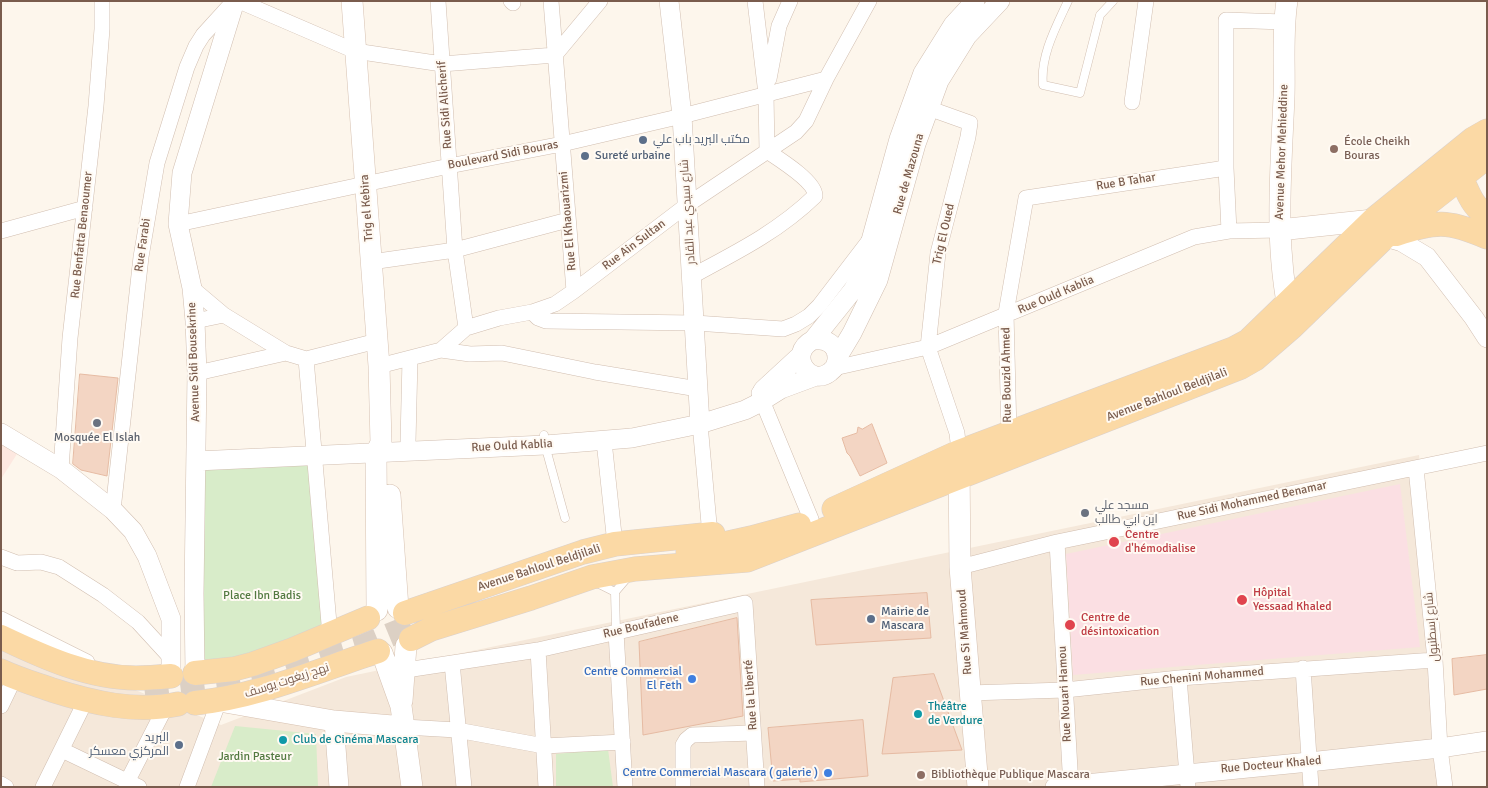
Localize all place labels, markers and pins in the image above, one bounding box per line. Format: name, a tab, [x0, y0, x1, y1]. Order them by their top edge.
place label: مكتب البريد باب علي	[653, 133, 750, 147]
marker: مكتب البريد باب علي	[637, 134, 649, 146]
place label: École Cheikh Bouras	[1344, 135, 1410, 163]
marker: École Cheikh Bouras	[1328, 143, 1340, 155]
place label: Sureté urbaine	[595, 149, 670, 163]
marker: Sureté urbaine	[579, 150, 591, 162]
marker: Mosquée El Islah	[91, 417, 103, 429]
place label: Mosquée El Islah	[54, 431, 140, 445]
place label: مسجد علي اين ابي طالب	[1095, 499, 1158, 527]
marker: مسجد علي اين ابي طالب	[1079, 507, 1091, 519]
place label: Centre d'hémodialise	[1125, 528, 1196, 556]
marker: Centre d'hémodialise	[1107, 535, 1121, 549]
place label: Hôpital Yessaad Khaled	[1253, 586, 1332, 614]
marker: Hôpital Yessaad Khaled	[1235, 593, 1249, 607]
place label: Mairie de Mascara	[881, 605, 929, 633]
place label: Centre de désintoxication	[1081, 611, 1159, 639]
marker: Mairie de Mascara	[865, 613, 877, 625]
marker: Centre de désintoxication	[1063, 618, 1077, 632]
place label: Centre Commercial El Feth	[584, 665, 682, 693]
marker: Centre Commercial El Feth	[686, 673, 698, 685]
place label: Théâtre de Verdure	[928, 700, 983, 728]
marker: Théâtre de Verdure	[912, 708, 924, 720]
place label: البريد المركزي معسكر	[89, 731, 169, 759]
place label: Club de Cinéma Mascara	[293, 733, 419, 747]
marker: Club de Cinéma Mascara	[277, 734, 289, 746]
marker: البريد المركزي معسكر	[173, 739, 185, 751]
place label: Centre Commercial Mascara ( galerie )	[622, 766, 818, 780]
marker: Centre Commercial Mascara ( galerie )	[822, 767, 834, 779]
place label: Bibliothèque Publique Mascara	[931, 768, 1090, 782]
marker: Bibliothèque Publique Mascara	[915, 769, 927, 781]

